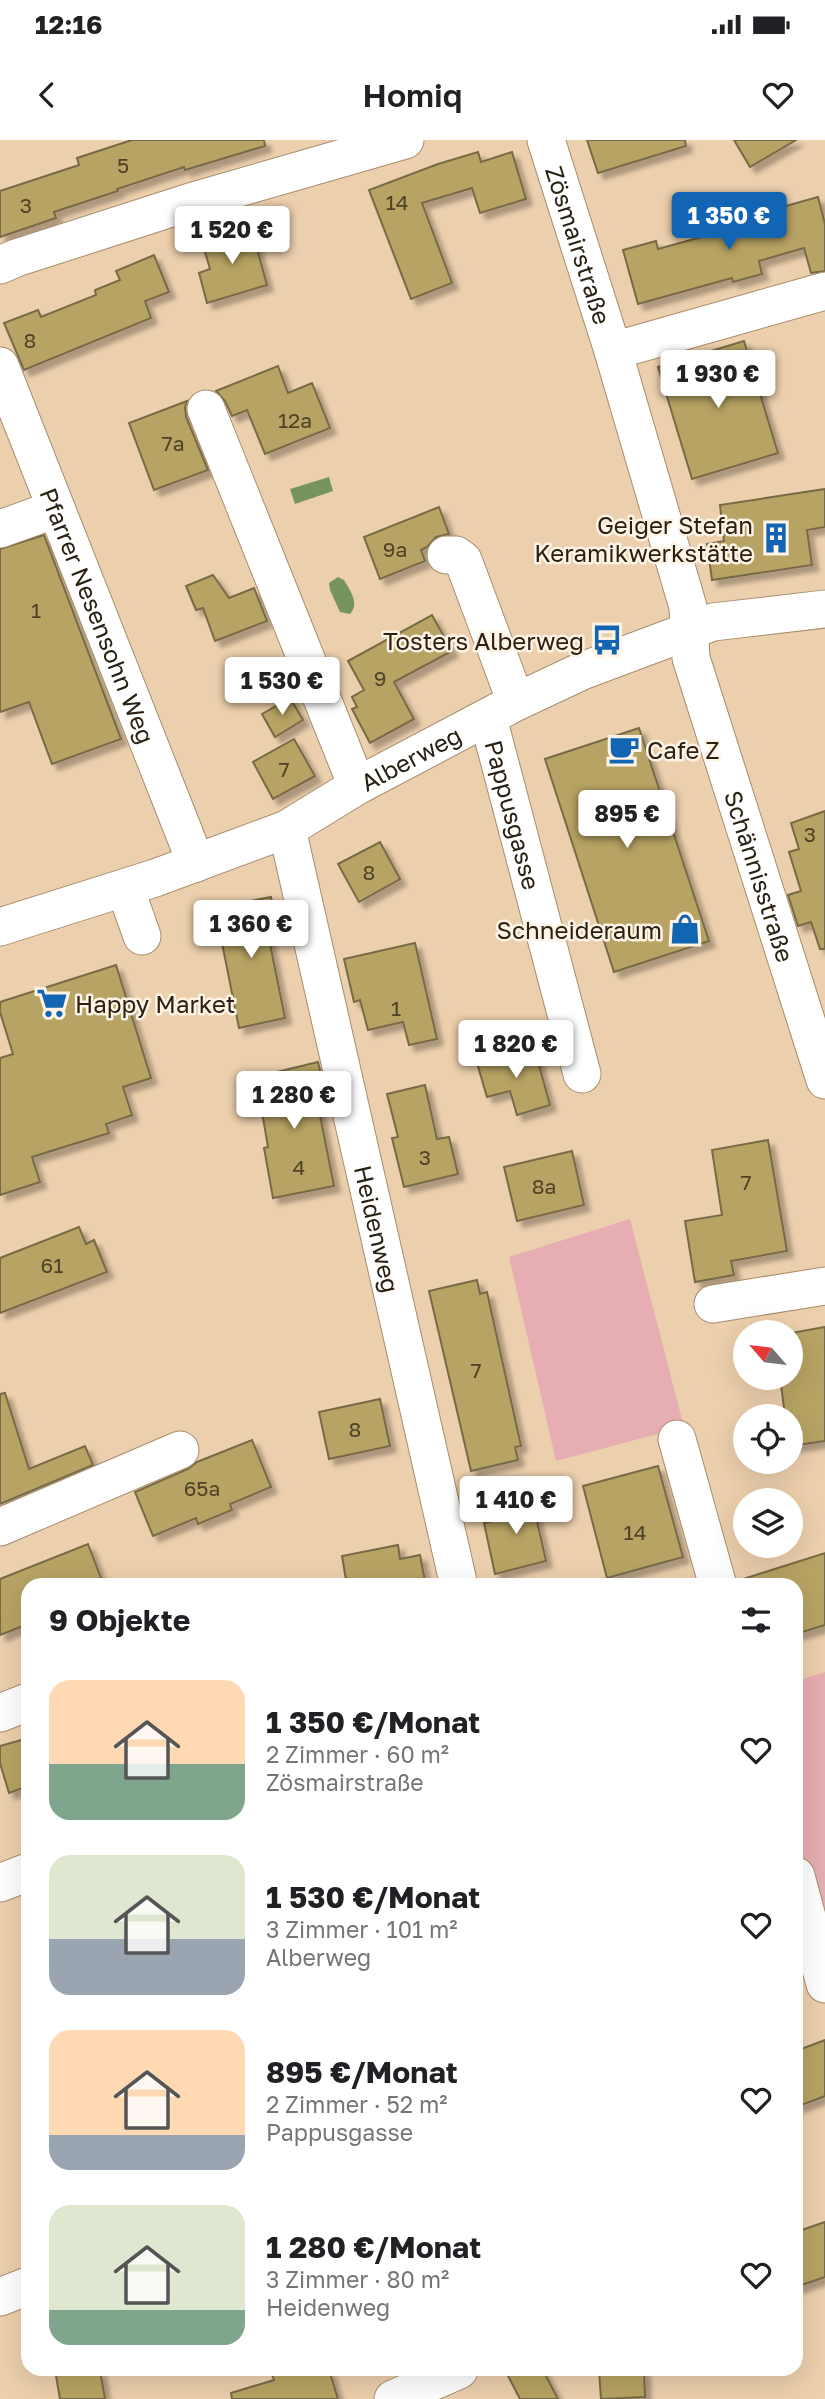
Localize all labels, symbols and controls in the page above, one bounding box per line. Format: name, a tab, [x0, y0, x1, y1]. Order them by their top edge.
text: 12:16	[35, 9, 102, 40]
icon: back	[28, 76, 66, 114]
text: Homiq	[363, 76, 462, 114]
icon: heart	[759, 76, 797, 114]
house number: 5	[117, 152, 129, 178]
street label: Zösmairstraße	[541, 162, 618, 328]
house number: 14	[386, 189, 409, 215]
house number: 3	[20, 192, 32, 218]
pin: 1 350 €	[664, 192, 794, 252]
text: 1 350 €	[688, 201, 770, 229]
pin: 1 520 €	[167, 206, 297, 266]
text: 1 520 €	[191, 215, 273, 243]
house number: 8	[24, 327, 36, 353]
pin: 1 930 €	[653, 350, 783, 410]
text: 1 930 €	[676, 359, 760, 387]
house number: 12a	[278, 407, 312, 433]
house number: 7a	[162, 430, 185, 456]
street label: Pfarrer Nesensohn Weg	[35, 483, 162, 747]
place label: Geiger Stefan Keramikwerkstätte	[534, 510, 753, 567]
building icon: Geiger Stefan Keramikwerkstätte	[759, 521, 793, 555]
house number: 9a	[383, 536, 407, 562]
house number: 1	[31, 597, 41, 623]
bus stop icon: Tosters Alberweg	[590, 623, 624, 657]
place label: Tosters Alberweg	[383, 626, 584, 655]
pin: 1 530 €	[217, 658, 347, 717]
house number: 9	[374, 665, 386, 691]
text: 1 530 €	[241, 666, 323, 694]
street label: Alberweg	[355, 719, 466, 796]
cafe icon: Cafe Z	[607, 732, 641, 766]
place label: Cafe Z	[647, 735, 720, 764]
street label: Pappusgasse	[480, 737, 547, 893]
house number: 7	[278, 756, 290, 782]
street label: Schännisstraße	[719, 787, 801, 965]
pin: 895 €	[578, 790, 676, 850]
text: 895 €	[594, 799, 660, 827]
house number: 3	[804, 821, 816, 847]
house number: 8	[363, 859, 375, 885]
pin: 1 360 €	[186, 900, 316, 960]
text: 1 360 €	[209, 909, 293, 937]
shop icon: Schneideraum	[668, 912, 702, 946]
place label: Schneideraum	[497, 915, 662, 944]
supermarket icon: Happy Market	[35, 986, 69, 1020]
place label: Happy Market	[75, 989, 235, 1018]
house number: 1	[391, 995, 401, 1021]
pin: 1 820 €	[451, 1020, 581, 1080]
text: 1 820 €	[474, 1029, 558, 1057]
pin: 1 280 €	[229, 1072, 359, 1131]
text: 1 280 €	[252, 1080, 336, 1108]
house number: 3	[419, 1144, 431, 1170]
house number: 4	[293, 1154, 305, 1180]
street label: Heidenweg	[349, 1162, 406, 1295]
house number: 7	[740, 1169, 752, 1195]
house number: 8a	[532, 1173, 556, 1199]
house number: 61	[41, 1252, 63, 1278]
north arrow	[733, 1320, 803, 1390]
map controls	[733, 1320, 803, 1558]
house number: 7	[470, 1357, 482, 1383]
button: locate	[733, 1404, 803, 1474]
house number: 8	[349, 1416, 361, 1442]
house number: 65a	[184, 1475, 220, 1501]
pin: 1 410 €	[451, 1476, 581, 1536]
text: 1 410 €	[476, 1485, 556, 1513]
button: layers	[733, 1488, 803, 1558]
house number: 14	[624, 1519, 647, 1545]
icon: filters	[737, 1601, 775, 1639]
text: 9 Objekte	[49, 1602, 191, 1638]
text: 1 350 €/Monat	[266, 1704, 480, 1740]
icon: home	[105, 1708, 189, 1792]
icon: heart	[737, 1731, 775, 1769]
text: 2 Zimmer · 60 m²	[266, 1740, 449, 1768]
text: Zösmairstraße	[266, 1768, 424, 1796]
text: 1 530 €/Monat	[266, 1879, 480, 1915]
icon: home	[105, 1883, 189, 1967]
icon: heart	[737, 1906, 775, 1944]
text: 3 Zimmer · 101 m²	[266, 1915, 458, 1943]
text: Alberweg	[266, 1943, 371, 1971]
text: 895 €/Monat	[266, 2054, 458, 2090]
icon: home	[105, 2058, 189, 2142]
icon: heart	[737, 2081, 775, 2119]
text: 2 Zimmer · 52 m²	[266, 2090, 448, 2118]
text: Pappusgasse	[266, 2118, 413, 2146]
text: 1 280 €/Monat	[266, 2229, 481, 2265]
icon: home	[105, 2233, 189, 2317]
icon: heart	[737, 2256, 775, 2294]
text: 3 Zimmer · 80 m²	[266, 2265, 449, 2293]
text: Heidenweg	[266, 2293, 390, 2321]

